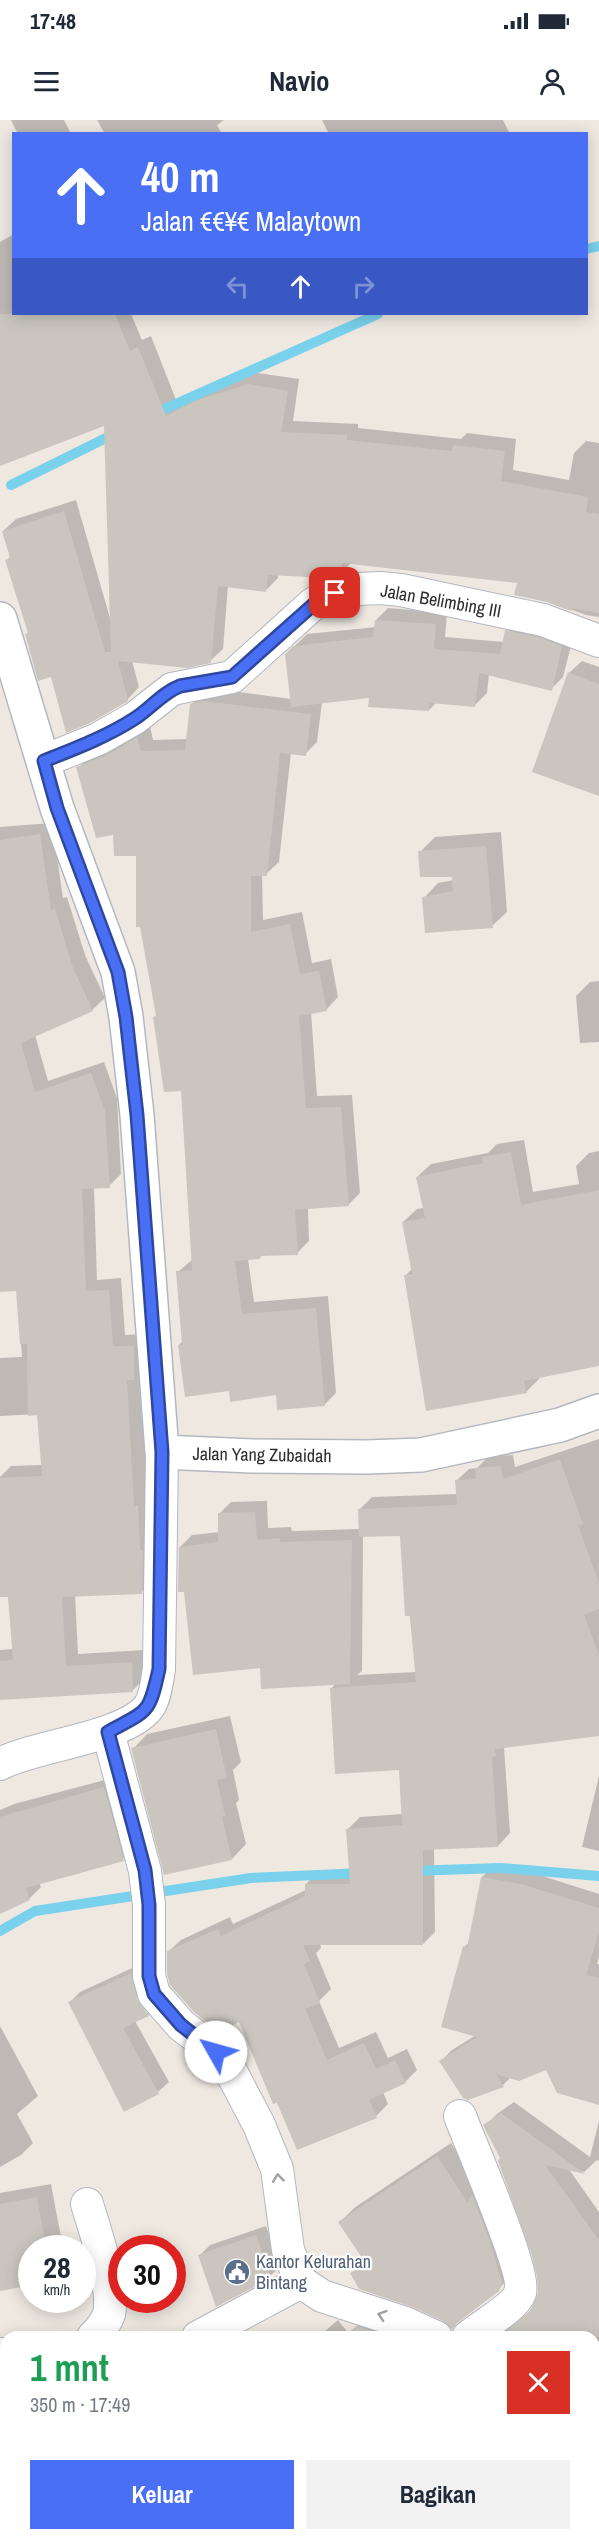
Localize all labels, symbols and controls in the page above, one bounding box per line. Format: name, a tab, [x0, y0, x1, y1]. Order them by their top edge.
text: 17:48	[30, 6, 76, 36]
text: Navio	[269, 63, 330, 99]
icon: menu	[30, 65, 63, 98]
icon: person	[536, 65, 569, 98]
text: 40 m	[141, 149, 220, 205]
icon: ahead	[42, 156, 120, 234]
text: Jalan €€¥€ Malaytown	[141, 203, 361, 239]
icon: left	[221, 270, 254, 303]
icon: ahead	[284, 270, 317, 303]
icon: right	[347, 270, 380, 303]
pin	[309, 567, 360, 618]
icon: arrive	[318, 576, 351, 609]
street label: Jalan Belimbing III	[379, 578, 503, 623]
street label: Jalan Yang Zubaidah	[192, 1441, 332, 1468]
position arrow	[184, 2020, 248, 2084]
one-way arrow	[272, 2174, 285, 2183]
speed limit sign: 30	[108, 2235, 186, 2313]
text: 28	[43, 2247, 71, 2287]
place label: Kantor Kelurahan Bintang	[256, 2249, 371, 2295]
public building icon: Kantor Kelurahan Bintang	[222, 2257, 252, 2287]
text: km/h	[44, 2279, 70, 2300]
one-way arrow	[377, 2309, 388, 2322]
text: 1 mnt	[30, 2344, 109, 2392]
button: close	[507, 2351, 570, 2414]
text: 350 m · 17:49	[30, 2391, 130, 2418]
button: Keluar	[30, 2460, 294, 2529]
button: Bagikan	[306, 2460, 570, 2529]

